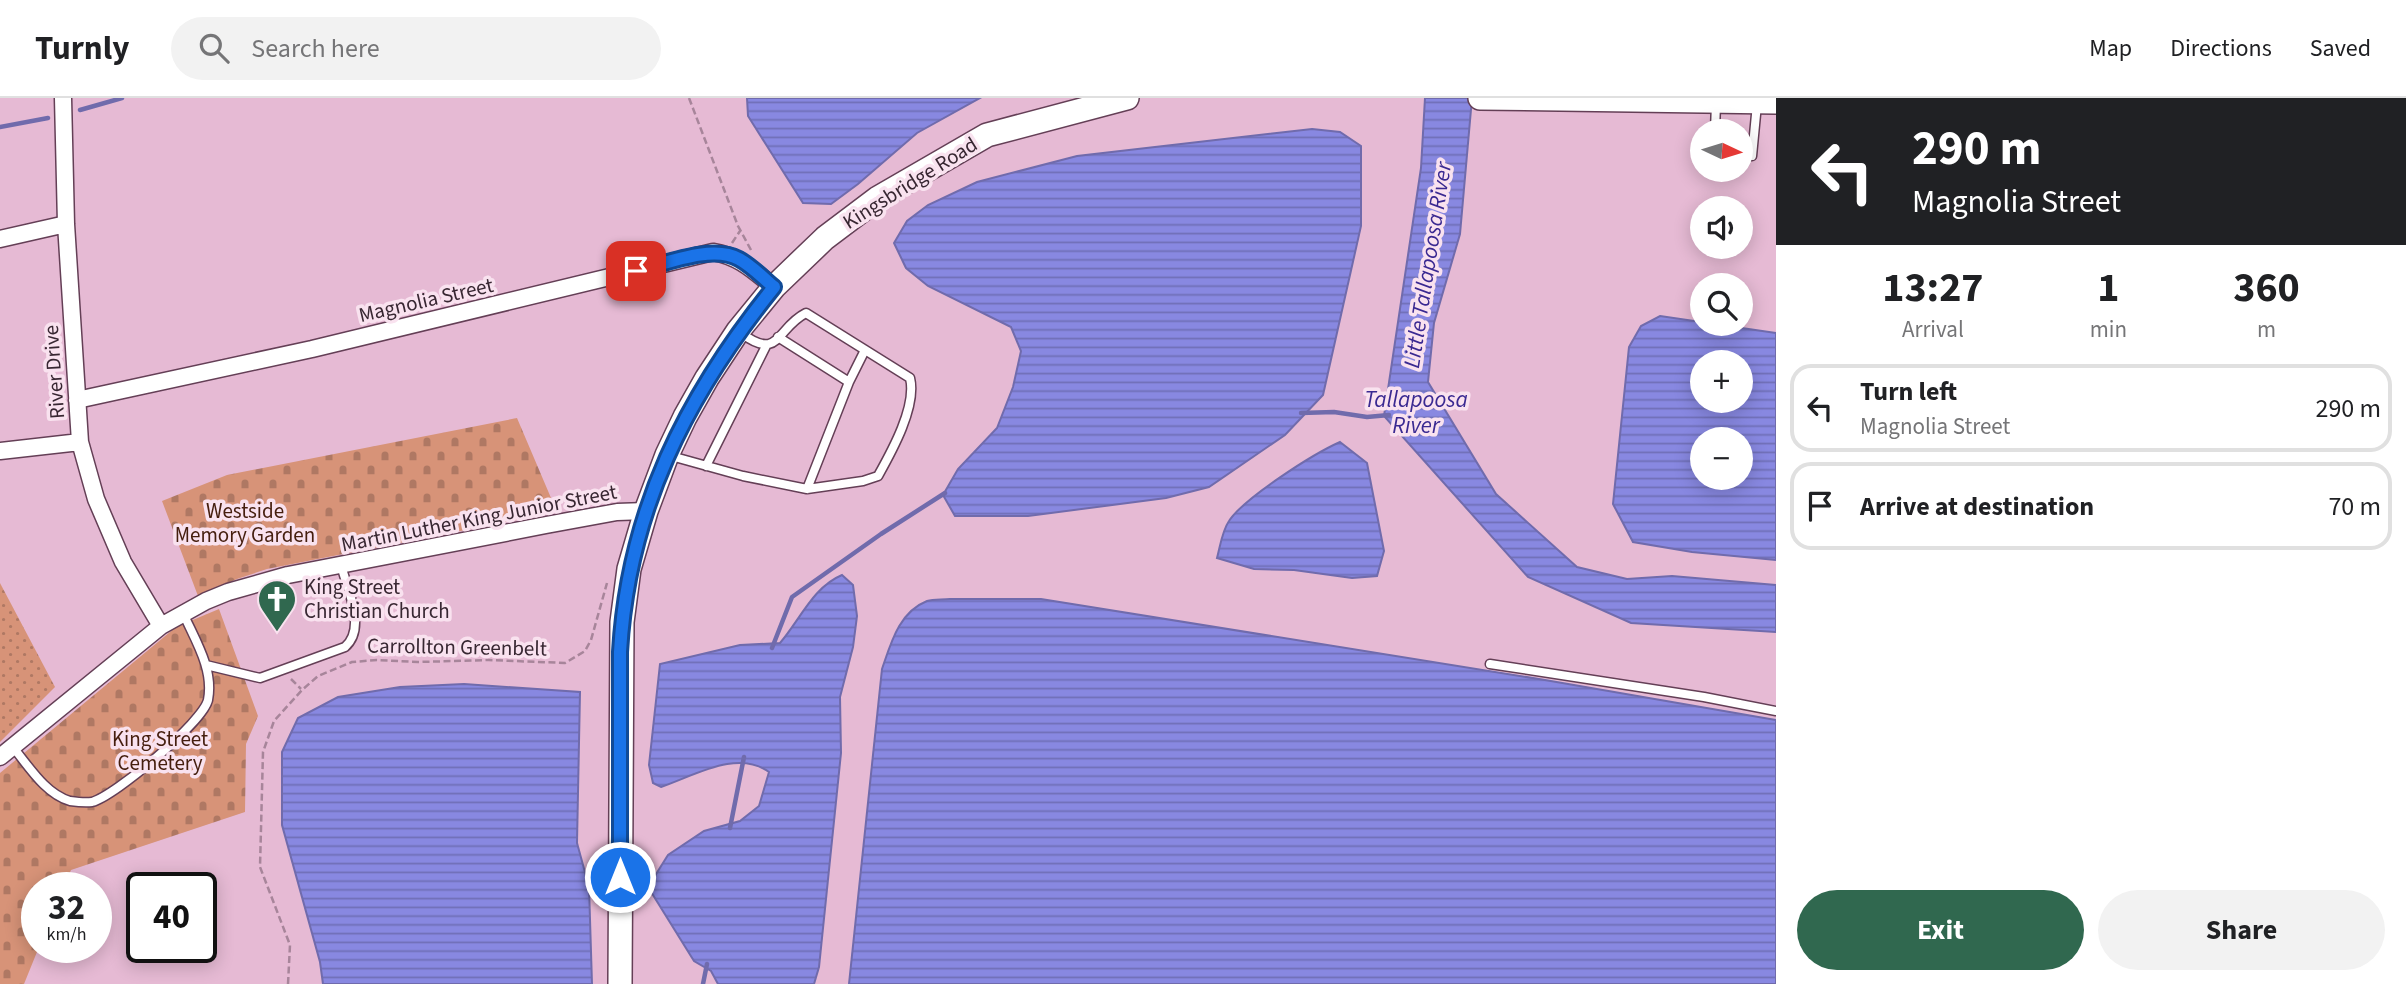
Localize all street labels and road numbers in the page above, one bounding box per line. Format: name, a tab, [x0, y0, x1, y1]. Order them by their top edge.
street label: Kingsbridge Road	[837, 130, 983, 236]
street label: Magnolia Street	[356, 270, 496, 330]
street label: River Drive	[36, 324, 72, 420]
street label: Martin Luther King Junior Street	[339, 477, 619, 559]
street label: Carrollton Greenbelt	[367, 630, 547, 664]

